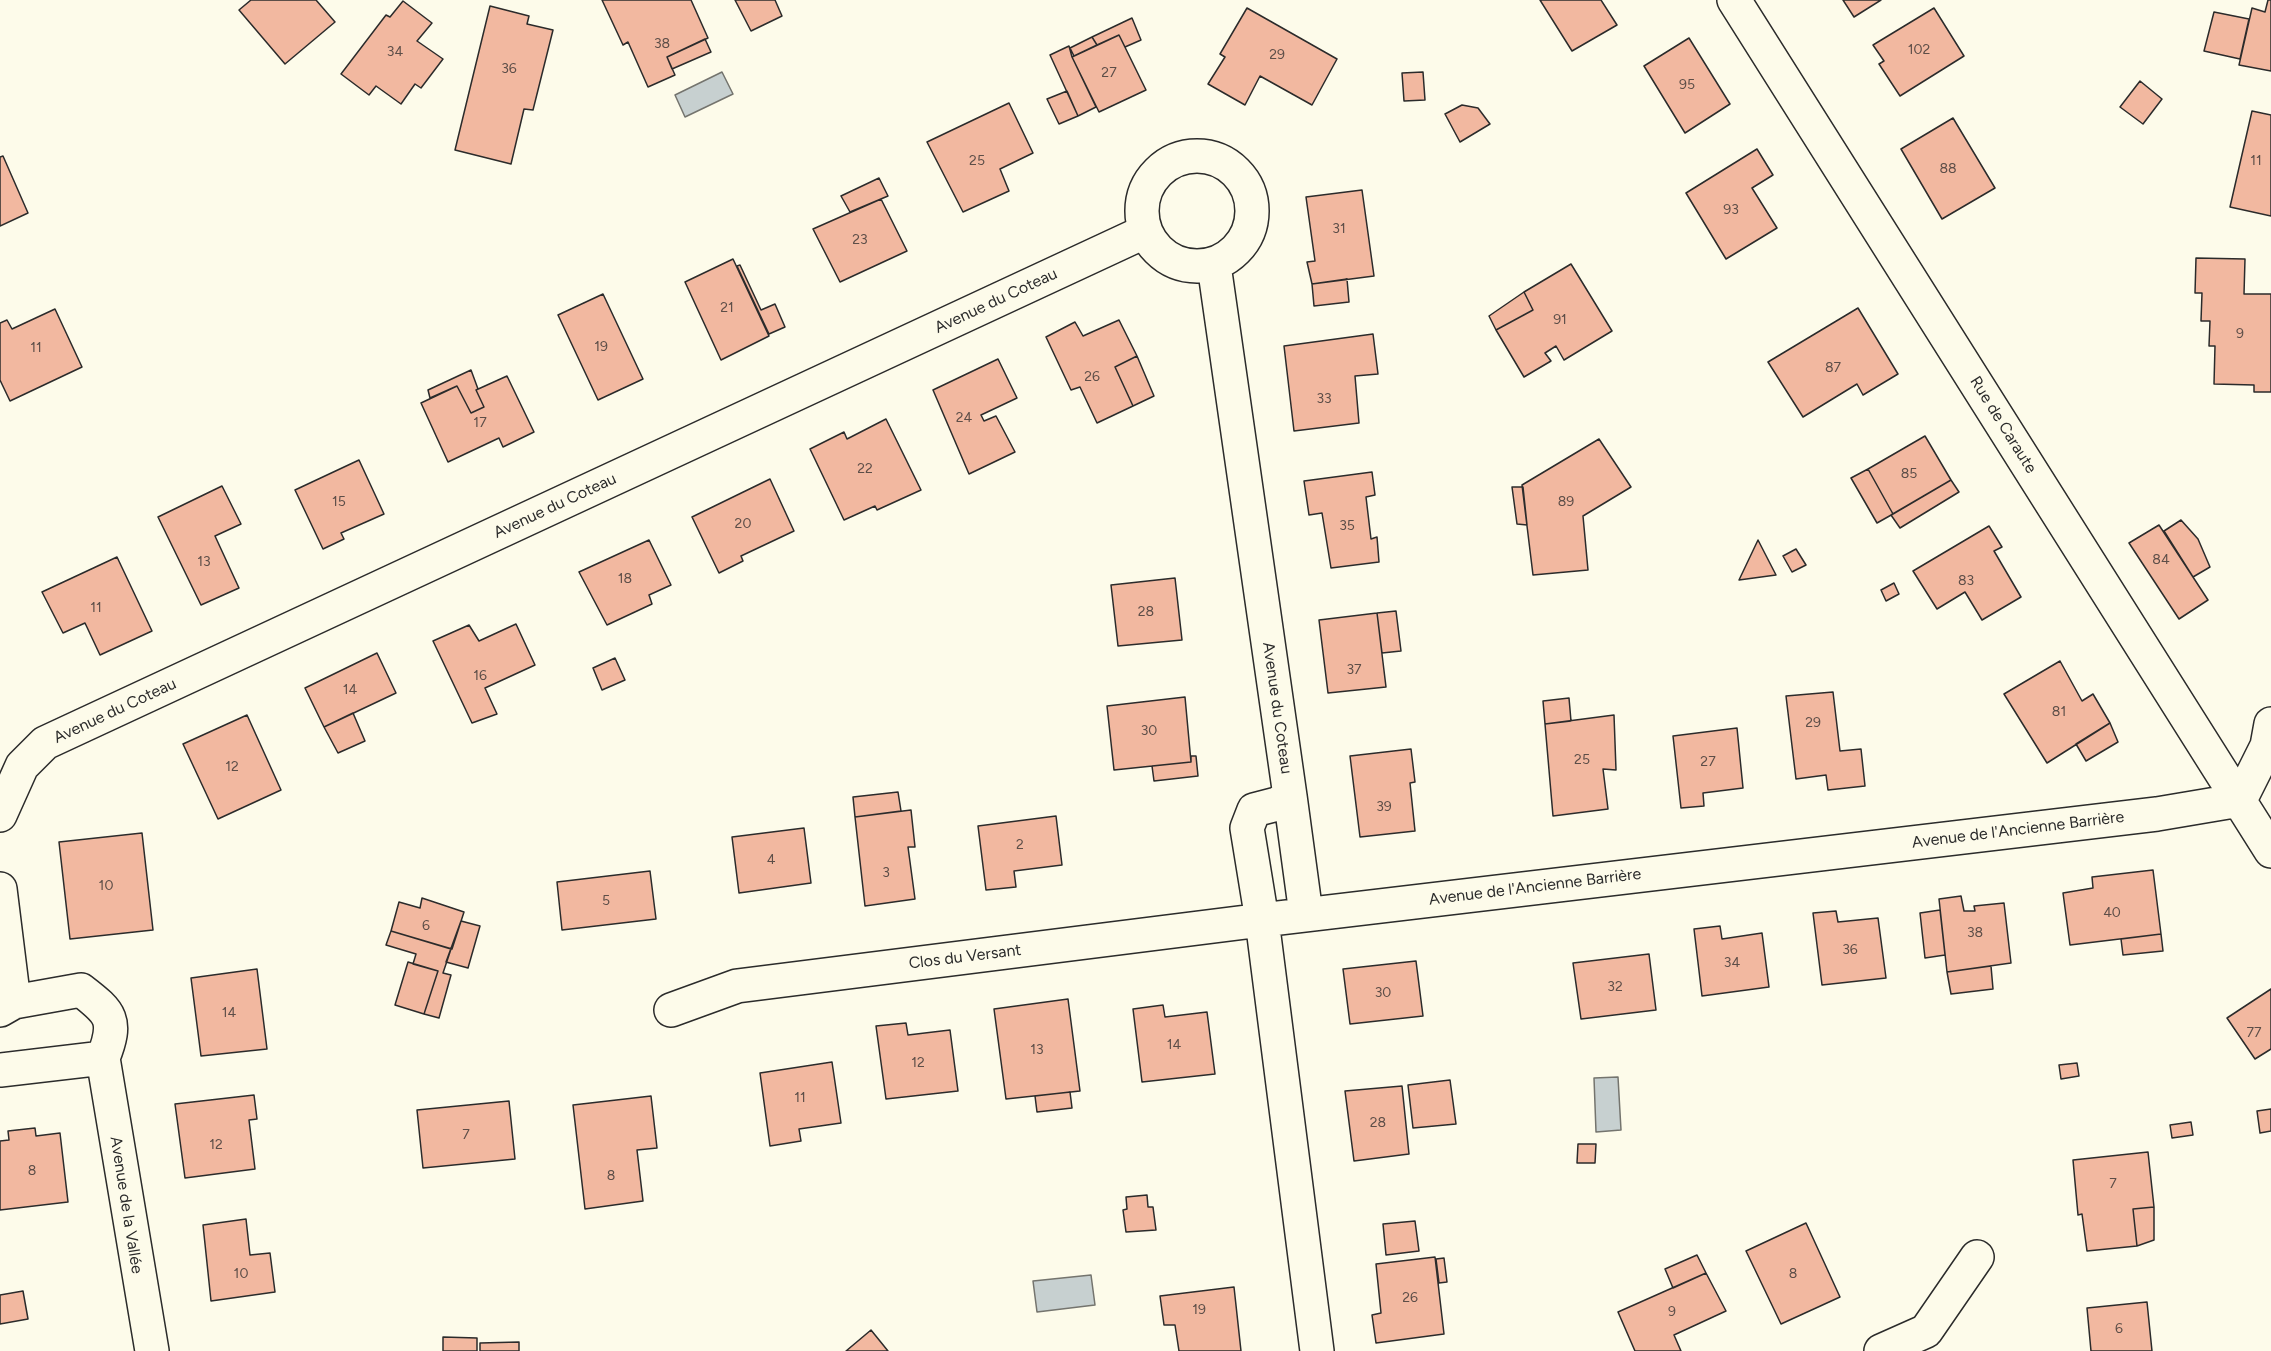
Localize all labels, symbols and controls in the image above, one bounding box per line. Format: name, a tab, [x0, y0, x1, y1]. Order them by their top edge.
house number: 38	[654, 36, 670, 52]
house number: 102	[1908, 42, 1930, 58]
house number: 34	[387, 44, 403, 60]
house number: 29	[1269, 47, 1285, 63]
house number: 36	[501, 61, 517, 77]
house number: 27	[1101, 65, 1117, 81]
house number: 95	[1679, 77, 1695, 93]
house number: 25	[969, 153, 985, 169]
house number: 11	[2250, 153, 2262, 169]
house number: 88	[1939, 161, 1957, 177]
house number: 93	[1723, 202, 1739, 218]
house number: 31	[1332, 221, 1346, 237]
house number: 23	[852, 232, 868, 248]
street label: Avenue du Coteau	[932, 264, 1060, 338]
house number: 21	[720, 300, 734, 316]
house number: 91	[1553, 312, 1567, 328]
house number: 9	[2236, 326, 2244, 342]
house number: 19	[594, 339, 608, 355]
house number: 11	[30, 340, 42, 356]
house number: 87	[1825, 360, 1841, 376]
house number: 26	[1084, 369, 1100, 385]
street label: Rue de Caraute	[1966, 373, 2040, 477]
house number: 33	[1316, 391, 1332, 407]
house number: 24	[956, 410, 972, 426]
house number: 17	[473, 415, 487, 431]
house number: 22	[857, 461, 873, 477]
house number: 85	[1901, 466, 1917, 482]
street label: Avenue du Coteau	[491, 469, 619, 543]
house number: 15	[332, 494, 346, 510]
house number: 89	[1558, 494, 1574, 510]
house number: 20	[735, 516, 751, 532]
house number: 35	[1339, 518, 1355, 534]
house number: 84	[2152, 552, 2170, 568]
house number: 13	[197, 554, 211, 570]
house number: 18	[618, 571, 632, 587]
house number: 83	[1958, 573, 1974, 589]
house number: 11	[90, 600, 102, 616]
house number: 28	[1138, 604, 1154, 620]
street label: Avenue du Coteau	[1258, 641, 1296, 775]
house number: 37	[1346, 662, 1362, 678]
house number: 16	[473, 668, 487, 684]
street label: Avenue du Coteau	[51, 674, 179, 748]
house number: 14	[343, 682, 357, 698]
house number: 81	[2052, 704, 2066, 720]
house number: 29	[1805, 715, 1821, 731]
house number: 30	[1141, 723, 1157, 739]
house number: 25	[1574, 752, 1590, 768]
house number: 27	[1700, 754, 1716, 770]
house number: 12	[225, 759, 239, 775]
house number: 39	[1376, 799, 1392, 815]
street label: Avenue de l'Ancienne Barrière	[1911, 807, 2125, 853]
house number: 2	[1016, 837, 1024, 853]
house number: 4	[767, 852, 775, 868]
street label: Avenue de l'Ancienne Barrière	[1428, 864, 1642, 910]
house number: 3	[882, 865, 890, 881]
house number: 10	[99, 878, 113, 894]
house number: 5	[602, 893, 610, 909]
house number: 40	[2103, 905, 2121, 921]
house number: 6	[422, 918, 430, 934]
house number: 38	[1967, 925, 1983, 941]
street label: Clos du Versant	[908, 941, 1022, 973]
house number: 36	[1842, 942, 1858, 958]
house number: 34	[1724, 955, 1740, 971]
house number: 32	[1607, 979, 1623, 995]
house number: 30	[1375, 985, 1391, 1001]
house number: 14	[222, 1005, 236, 1021]
house number: 77	[2246, 1025, 2262, 1041]
house number: 14	[1167, 1037, 1181, 1053]
house number: 13	[1030, 1042, 1044, 1058]
house number: 12	[911, 1055, 925, 1071]
house number: 11	[794, 1090, 806, 1106]
house number: 28	[1370, 1115, 1386, 1131]
house number: 7	[462, 1127, 470, 1143]
street label: Avenue de la Vallée	[106, 1135, 146, 1275]
house number: 12	[209, 1137, 223, 1153]
house number: 8	[28, 1163, 36, 1179]
house number: 8	[607, 1168, 615, 1184]
house number: 7	[2109, 1176, 2117, 1192]
house number: 10	[234, 1266, 248, 1282]
house number: 8	[1789, 1266, 1797, 1282]
house number: 26	[1402, 1290, 1418, 1306]
house number: 19	[1192, 1302, 1206, 1318]
house number: 9	[1668, 1304, 1676, 1320]
house number: 6	[2115, 1321, 2123, 1337]

